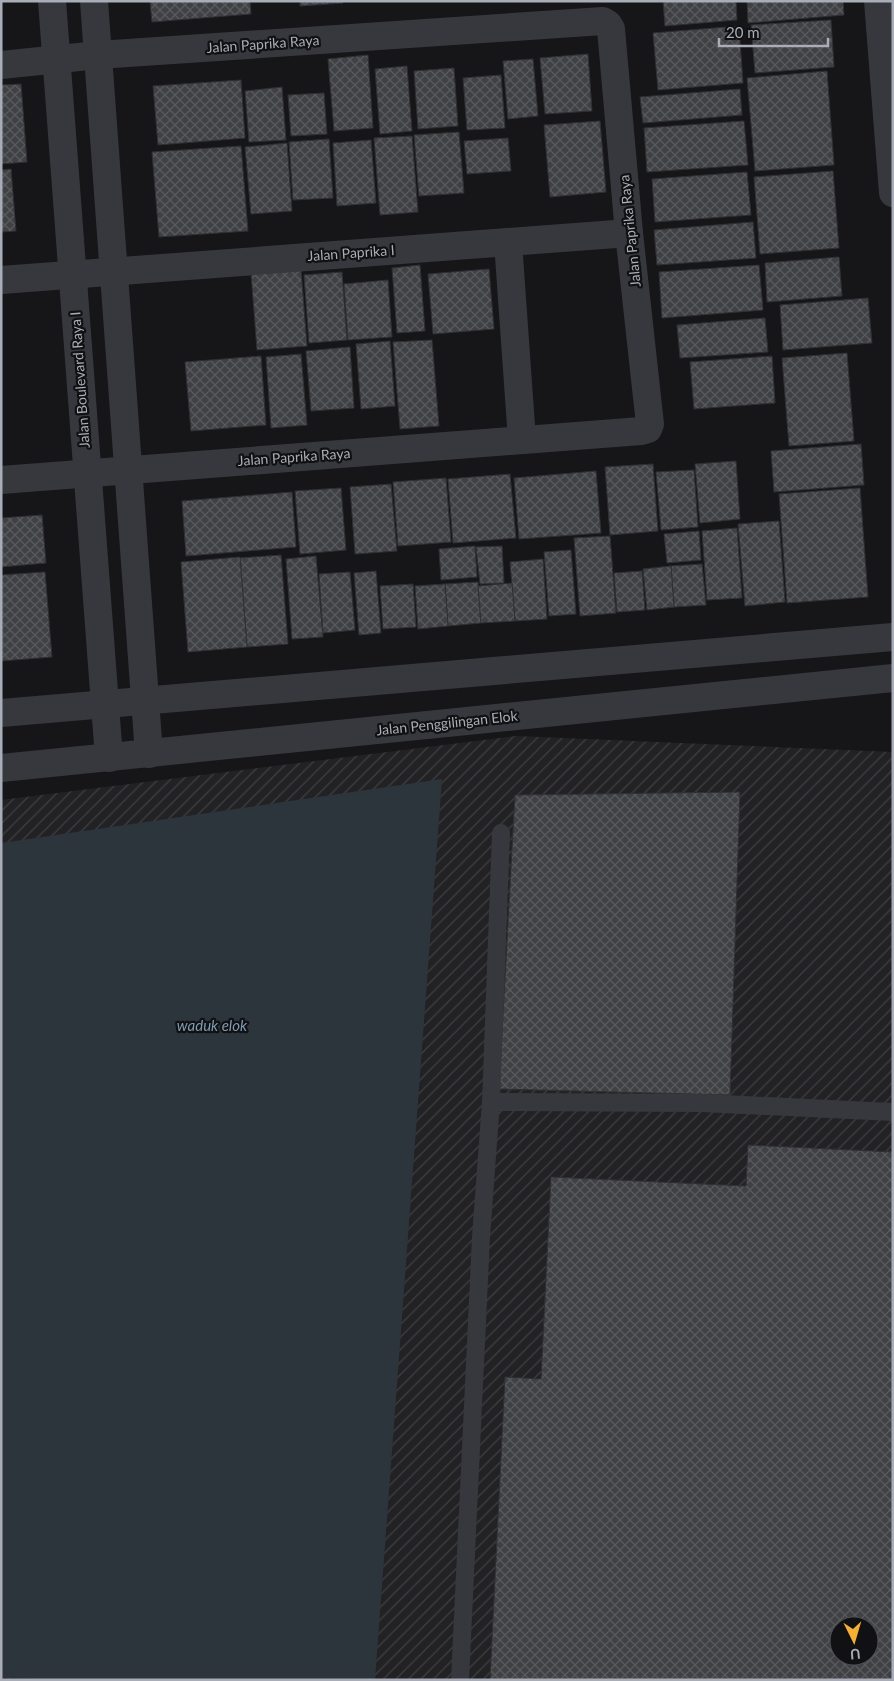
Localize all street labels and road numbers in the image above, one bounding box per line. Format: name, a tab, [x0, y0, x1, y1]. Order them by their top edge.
street label: Jalan Paprika Raya	[206, 31, 320, 56]
street label: Jalan Paprika Raya	[615, 174, 644, 288]
street label: Jalan Paprika I	[307, 241, 395, 264]
street label: Jalan Boulevard Raya I	[66, 311, 93, 449]
street label: Jalan Paprika Raya	[237, 444, 351, 469]
street label: Jalan Penggilingan Elok	[376, 707, 519, 738]

